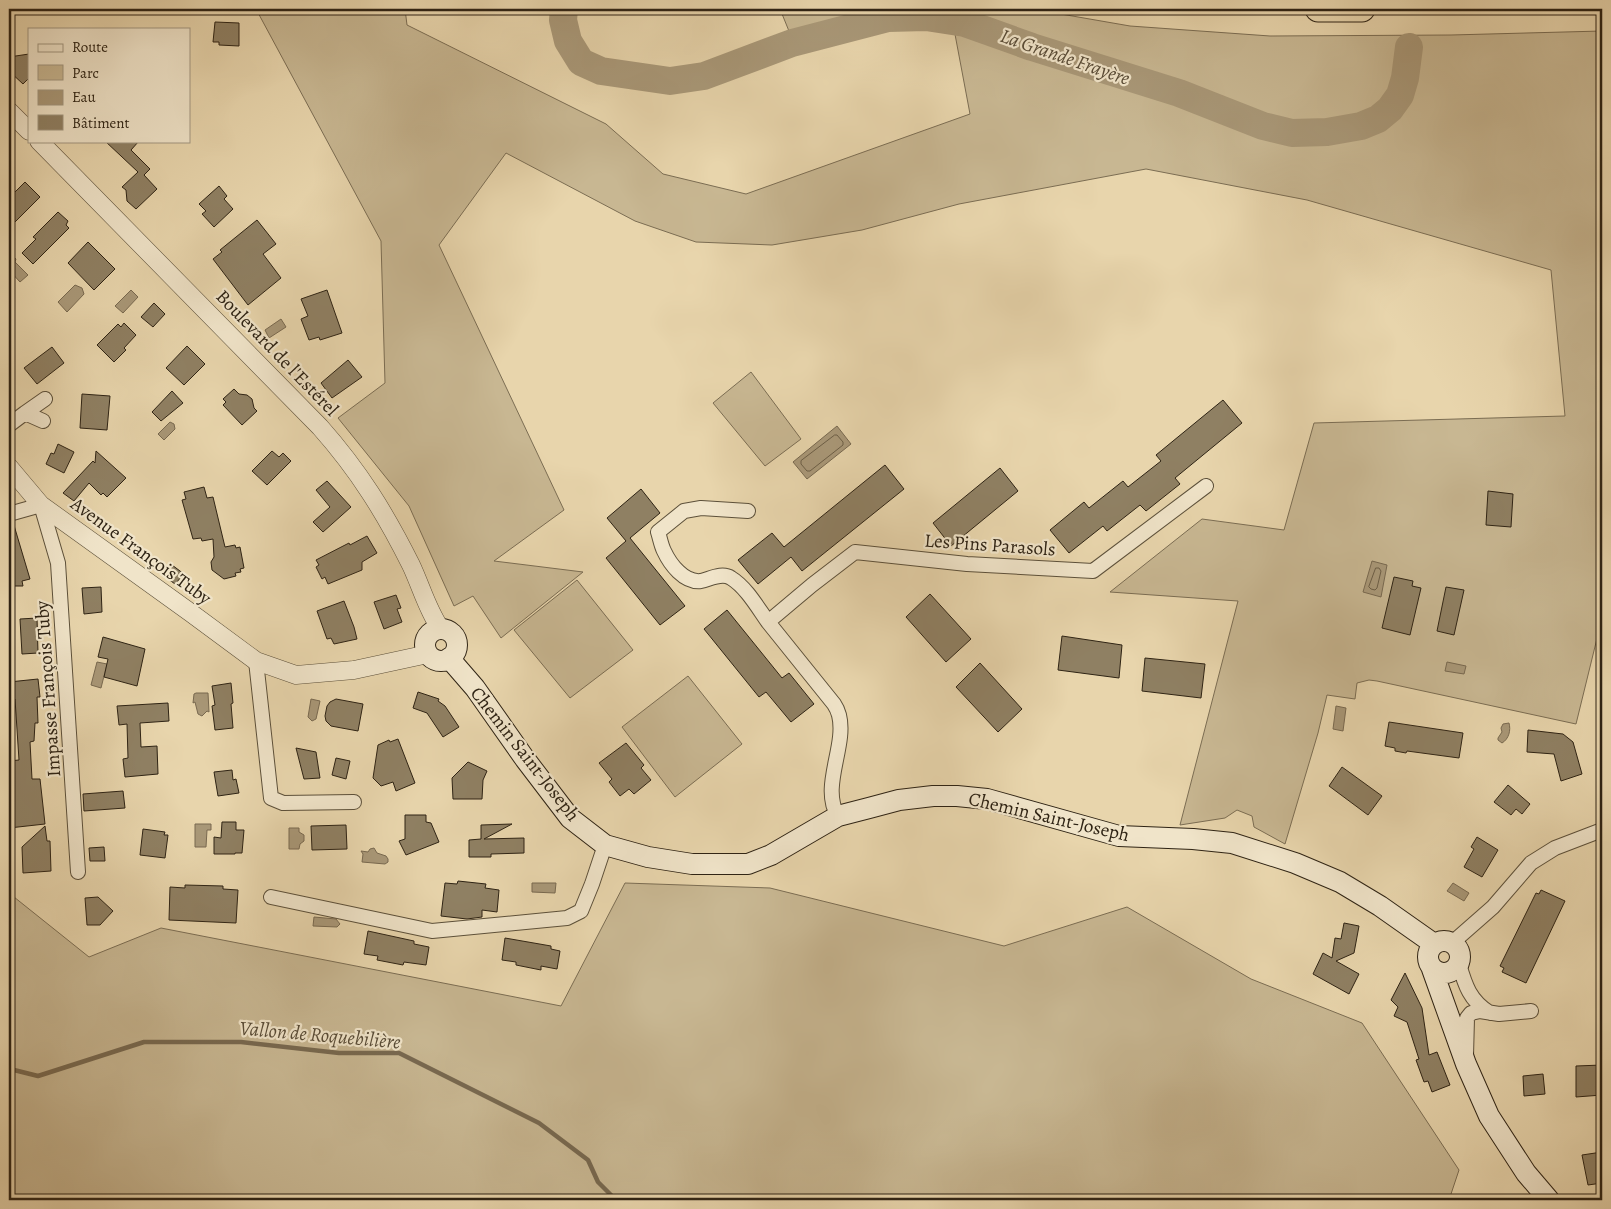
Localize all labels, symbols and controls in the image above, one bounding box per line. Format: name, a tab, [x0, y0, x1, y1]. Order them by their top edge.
water label: La Grande Frayère	[997, 22, 1133, 92]
legend	[28, 28, 190, 142]
text: Route	[72, 37, 108, 57]
text: Parc	[72, 63, 99, 83]
text: Eau	[72, 87, 97, 107]
text: Bâtiment	[72, 113, 130, 133]
street label: Boulevard de l'Estérel	[210, 284, 344, 422]
street label: Avenue François Tuby	[65, 491, 217, 611]
street label: Les Pins Parasols	[924, 527, 1056, 563]
street label: Impasse François Tuby	[29, 600, 67, 778]
street label: Chemin Saint-Joseph	[464, 681, 586, 827]
street label: Chemin Saint-Joseph	[966, 786, 1132, 848]
water label: Vallon de Roquebilière	[238, 1015, 402, 1055]

